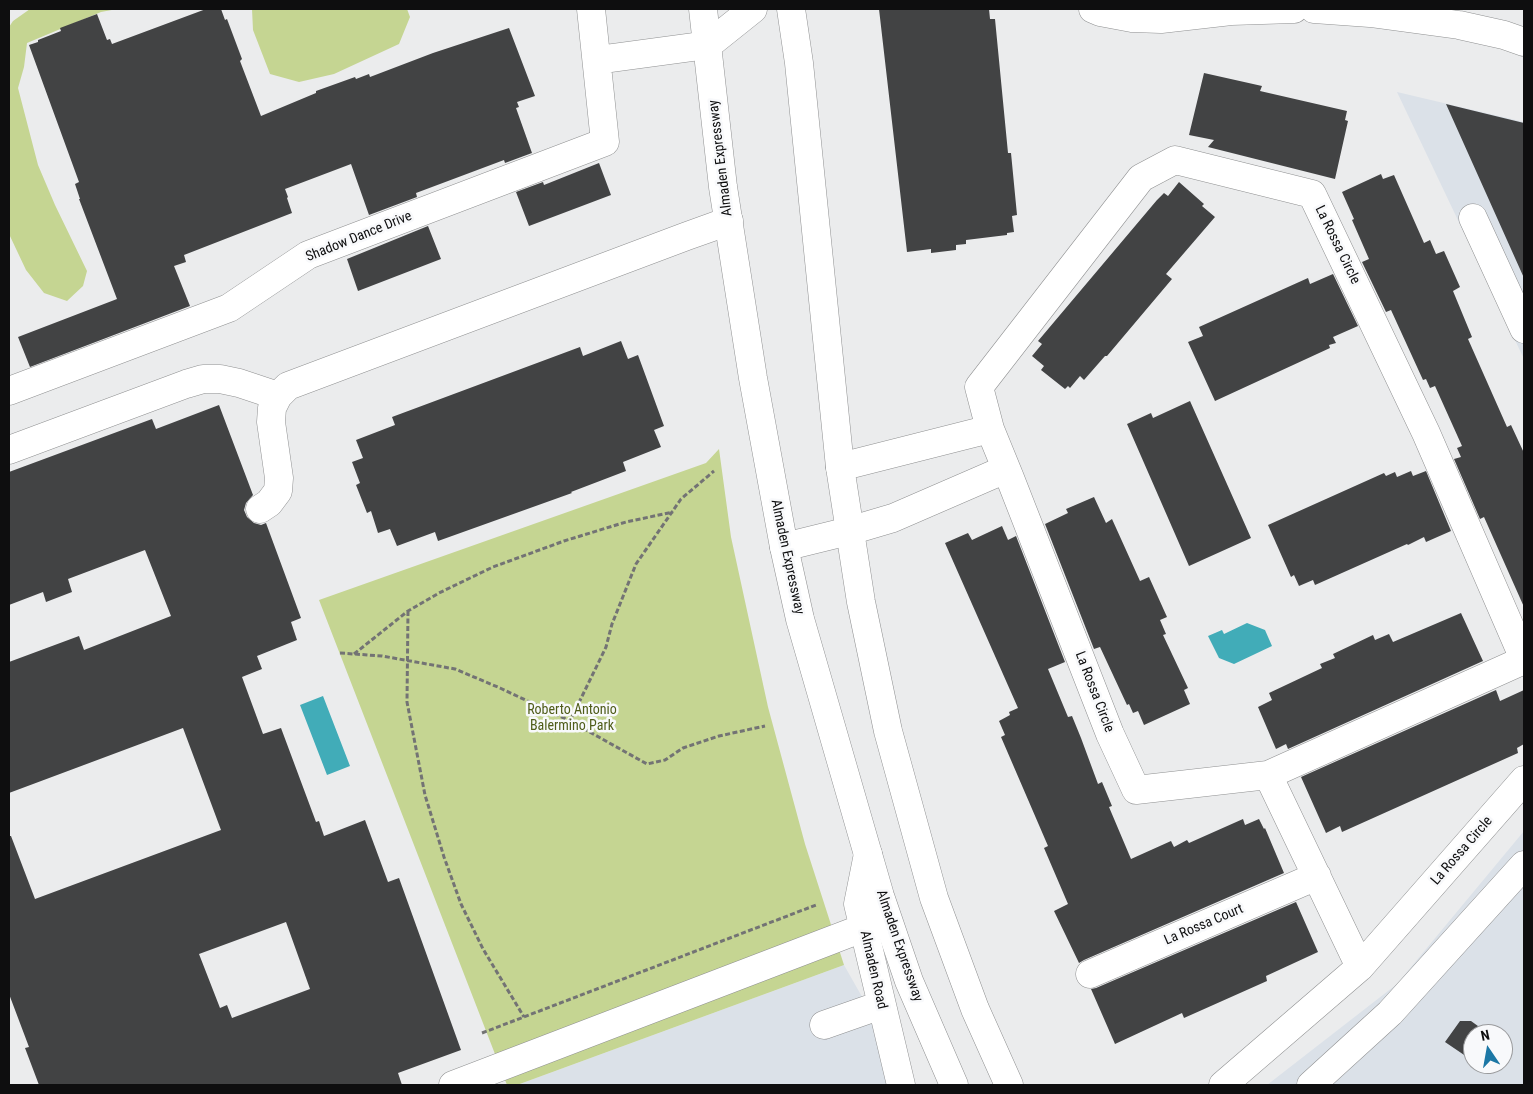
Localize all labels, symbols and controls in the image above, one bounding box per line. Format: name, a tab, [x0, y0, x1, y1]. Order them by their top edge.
street label: Almaden Expressway	[706, 99, 736, 217]
street label: La Rossa Circle	[1311, 203, 1363, 287]
street label: Shadow Dance Drive	[304, 208, 414, 266]
street label: Almaden Expressway	[767, 498, 807, 616]
street label: La Rossa Circle	[1071, 649, 1117, 735]
park label: Roberto Antonio Balermino Park	[527, 702, 617, 734]
street label: La Rossa Circle	[1428, 813, 1496, 889]
street label: Almaden Expressway	[872, 888, 926, 1004]
street label: La Rossa Court	[1162, 901, 1246, 949]
street label: Almaden Road	[856, 929, 890, 1011]
north arrow	[1463, 1024, 1513, 1074]
text: N	[1479, 1027, 1491, 1044]

